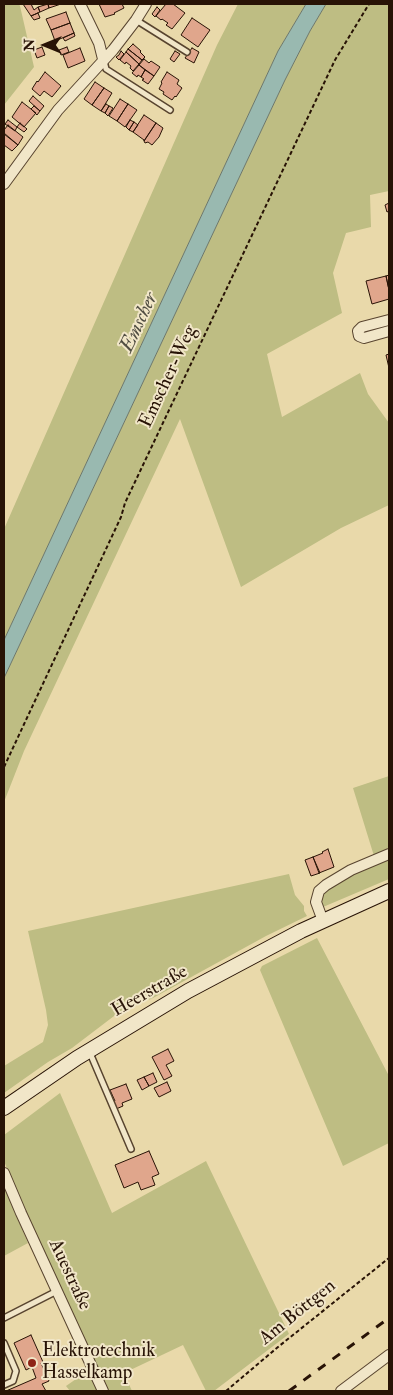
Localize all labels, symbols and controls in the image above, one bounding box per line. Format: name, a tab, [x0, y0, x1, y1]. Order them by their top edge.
north arrow	[20, 20, 70, 70]
text: N	[21, 39, 38, 51]
water label: Emscher	[116, 289, 164, 357]
street label: Emscher-Weg	[135, 322, 203, 432]
street label: Heerstraße	[108, 961, 192, 1023]
street label: Auestraße	[43, 1236, 95, 1314]
street label: Am Böttgen	[255, 1275, 341, 1351]
place label: Elektrotechnik Hasselkamp	[42, 1341, 155, 1385]
marker: Elektrotechnik Hasselkamp	[26, 1357, 38, 1369]

